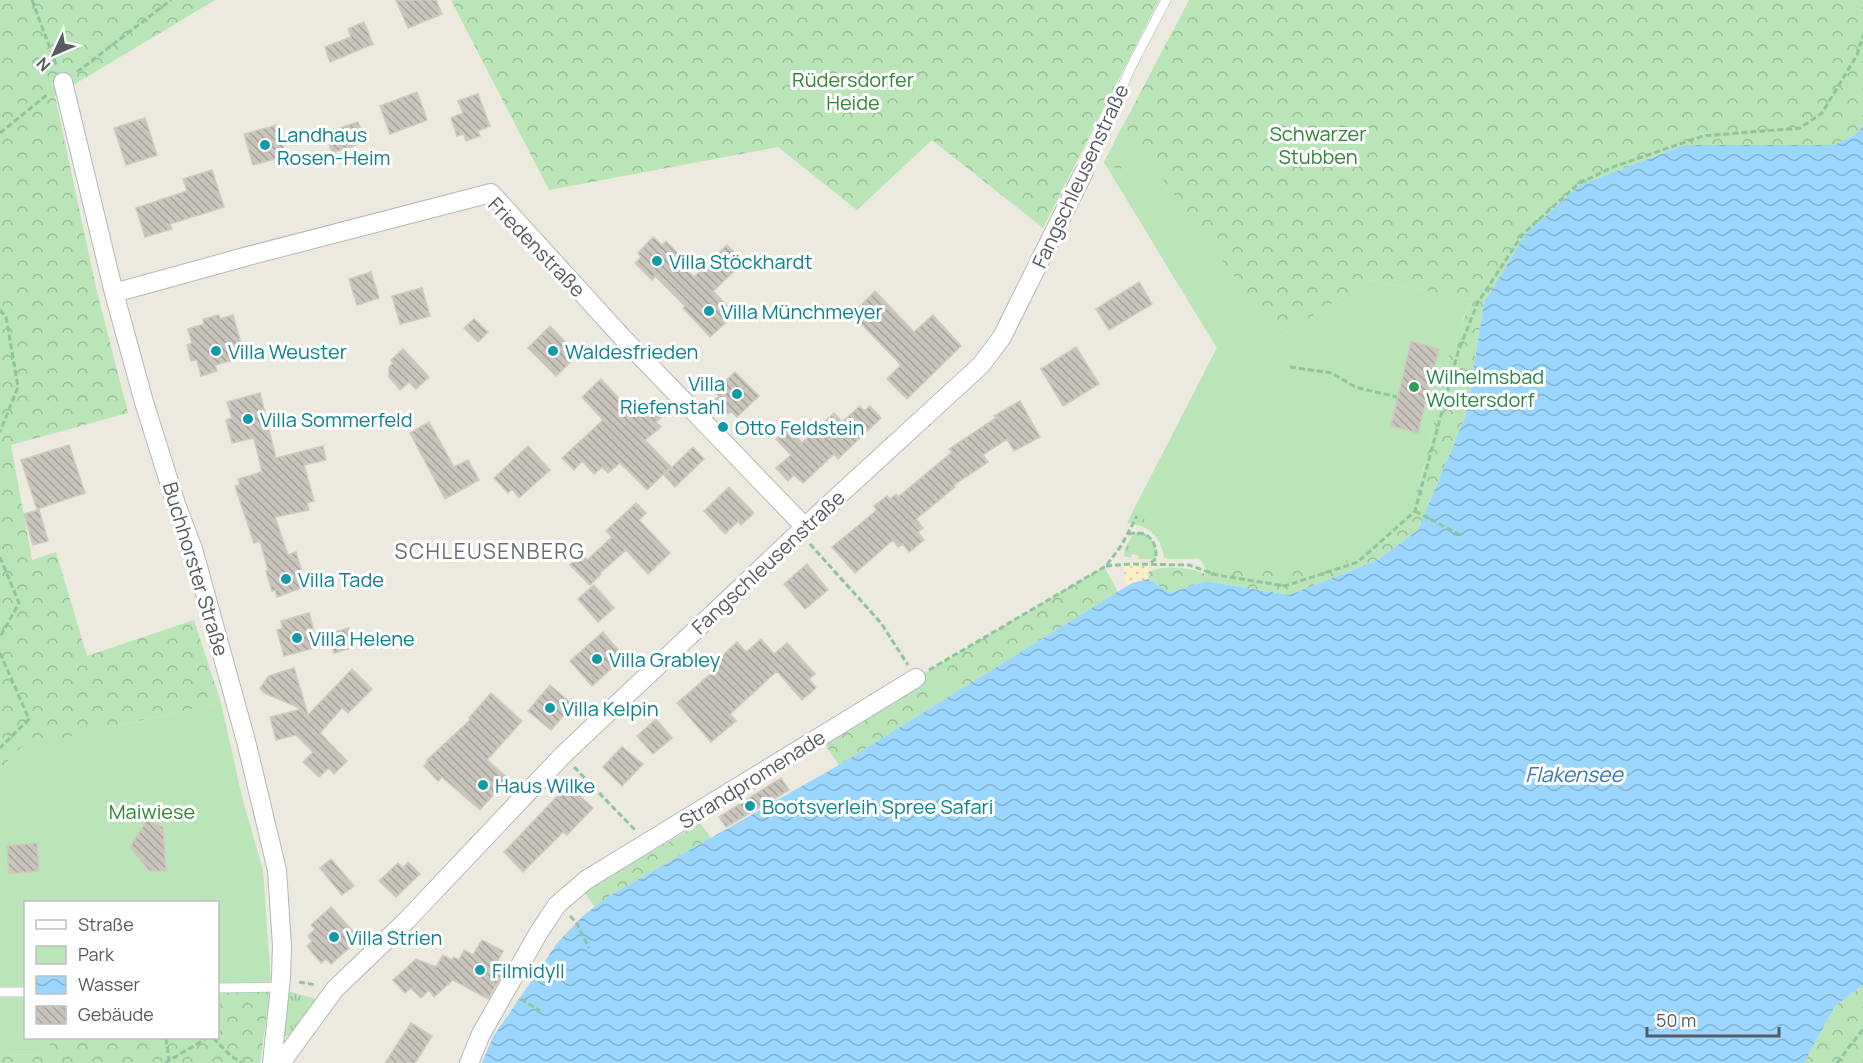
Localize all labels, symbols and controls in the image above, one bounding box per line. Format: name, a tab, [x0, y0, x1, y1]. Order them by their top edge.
north arrow	[24, 24, 84, 84]
text: N	[31, 53, 55, 76]
park label: Rüdersdorfer Heide	[792, 66, 914, 116]
street label: Fangschleusenstraße	[1025, 80, 1135, 272]
park label: Schwarzer Stubben	[1269, 120, 1367, 170]
place label: Landhaus Rosen-Heim	[277, 121, 391, 171]
marker: Landhaus Rosen-Heim	[258, 138, 272, 152]
street label: Friedenstraße	[483, 191, 591, 303]
place label: Villa Stöckhardt	[669, 248, 812, 275]
marker: Villa Stöckhardt	[650, 254, 664, 268]
place label: Villa Münchmeyer	[721, 298, 883, 325]
marker: Villa Münchmeyer	[702, 304, 716, 318]
place label: Villa Weuster	[228, 338, 347, 365]
place label: Waldesfrieden	[565, 338, 698, 365]
marker: Villa Weuster	[209, 344, 223, 358]
marker: Waldesfrieden	[546, 344, 560, 358]
place label: Wilhelmsbad Woltersdorf	[1426, 363, 1544, 413]
place label: Villa Riefenstahl	[620, 370, 725, 420]
marker: Wilhelmsbad Woltersdorf	[1407, 380, 1421, 394]
marker: Villa Riefenstahl	[730, 387, 744, 401]
place label: Villa Sommerfeld	[260, 406, 413, 433]
marker: Villa Sommerfeld	[241, 412, 255, 426]
place label: Otto Feldstein	[735, 414, 864, 441]
marker: Otto Feldstein	[716, 420, 730, 434]
street label: Buchhorster Straße	[157, 479, 235, 659]
street label: Fangschleusenstraße	[686, 484, 850, 640]
district label: SCHLEUSENBERG	[395, 537, 585, 565]
place label: Villa Tade	[298, 566, 384, 593]
marker: Villa Tade	[279, 572, 293, 586]
place label: Villa Helene	[309, 625, 415, 652]
marker: Villa Helene	[290, 631, 304, 645]
place label: Villa Grabley	[609, 646, 721, 673]
marker: Villa Grabley	[590, 652, 604, 666]
place label: Villa Kelpin	[562, 695, 659, 722]
marker: Villa Kelpin	[543, 701, 557, 715]
street label: Strandpromenade	[674, 723, 830, 835]
water label: Flakensee	[1525, 760, 1624, 788]
place label: Haus Wilke	[495, 772, 595, 799]
marker: Haus Wilke	[476, 778, 490, 792]
place label: Bootsverleih Spree Safari	[762, 793, 993, 820]
park label: Maiwiese	[109, 798, 195, 825]
marker: Bootsverleih Spree Safari	[743, 799, 757, 813]
legend	[24, 901, 219, 1039]
text: Straße	[78, 912, 134, 936]
place label: Villa Strien	[346, 924, 442, 951]
marker: Villa Strien	[327, 930, 341, 944]
text: Park	[78, 942, 115, 966]
place label: Filmidyll	[492, 957, 565, 984]
marker: Filmidyll	[473, 963, 487, 977]
text: Wasser	[78, 972, 140, 996]
scale bar	[1647, 1000, 1779, 1038]
text: Gebäude	[78, 1002, 154, 1026]
text: 50 m	[1656, 1008, 1696, 1032]

